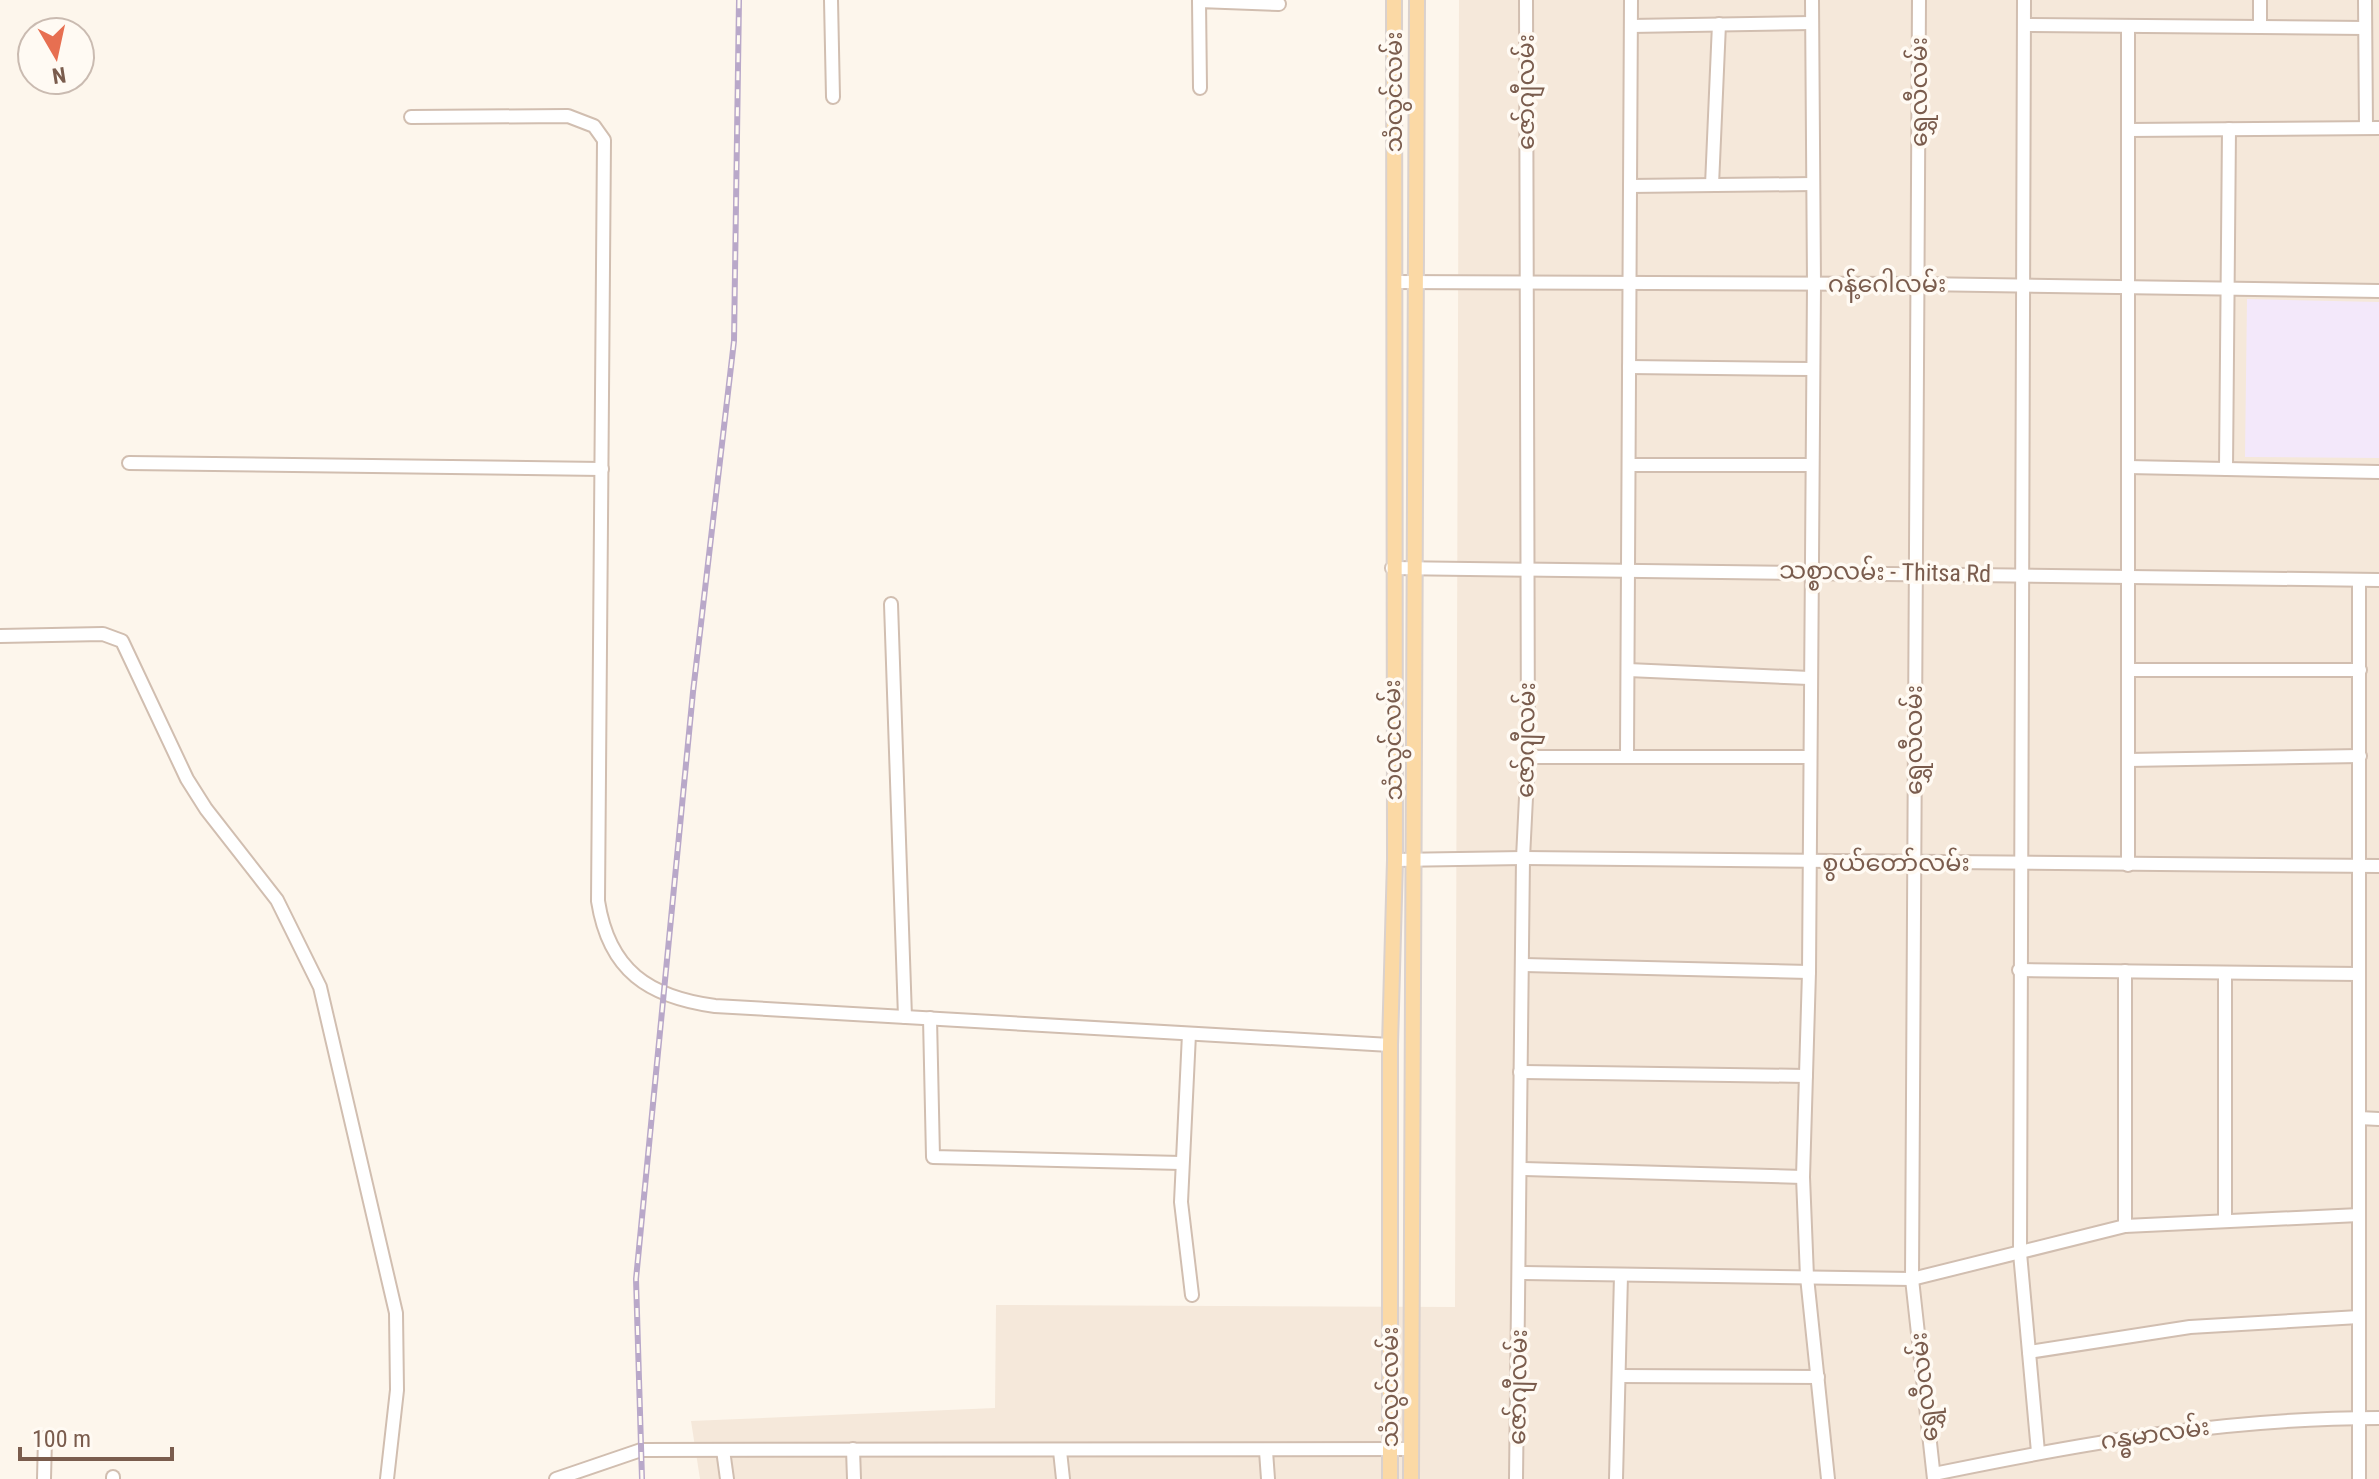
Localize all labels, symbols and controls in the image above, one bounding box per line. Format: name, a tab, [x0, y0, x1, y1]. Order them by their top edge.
north arrow	[16, 16, 96, 96]
street label: သံလွင်လမ်း	[1378, 31, 1412, 153]
street label: ဇော်ဂျီလမ်း	[1510, 34, 1545, 150]
street label: ရွှေလီလမ်း	[1903, 37, 1938, 147]
text: N	[50, 62, 68, 89]
street label: ဂန့်ဂေါလမ်း	[1828, 268, 1946, 303]
street label: သစ္စာလမ်း - Thitsa Rd	[1779, 554, 1991, 593]
street label: သံလွင်လမ်း	[1376, 679, 1412, 801]
street label: ဇော်ဂျီလမ်း	[1509, 682, 1546, 798]
street label: ရွှေလီလမ်း	[1898, 685, 1933, 795]
street label: စွယ်တော်လမ်း	[1822, 847, 1970, 881]
street label: သံလွင်လမ်း	[1374, 1326, 1408, 1448]
street label: ဇော်ဂျီလမ်း	[1501, 1329, 1538, 1445]
street label: ရွှေလီလမ်း	[1902, 1330, 1949, 1443]
scale bar	[20, 1411, 172, 1461]
street label: ဂန္ဓမာလမ်း	[2098, 1411, 2212, 1461]
text: 100 m	[32, 1425, 91, 1453]

